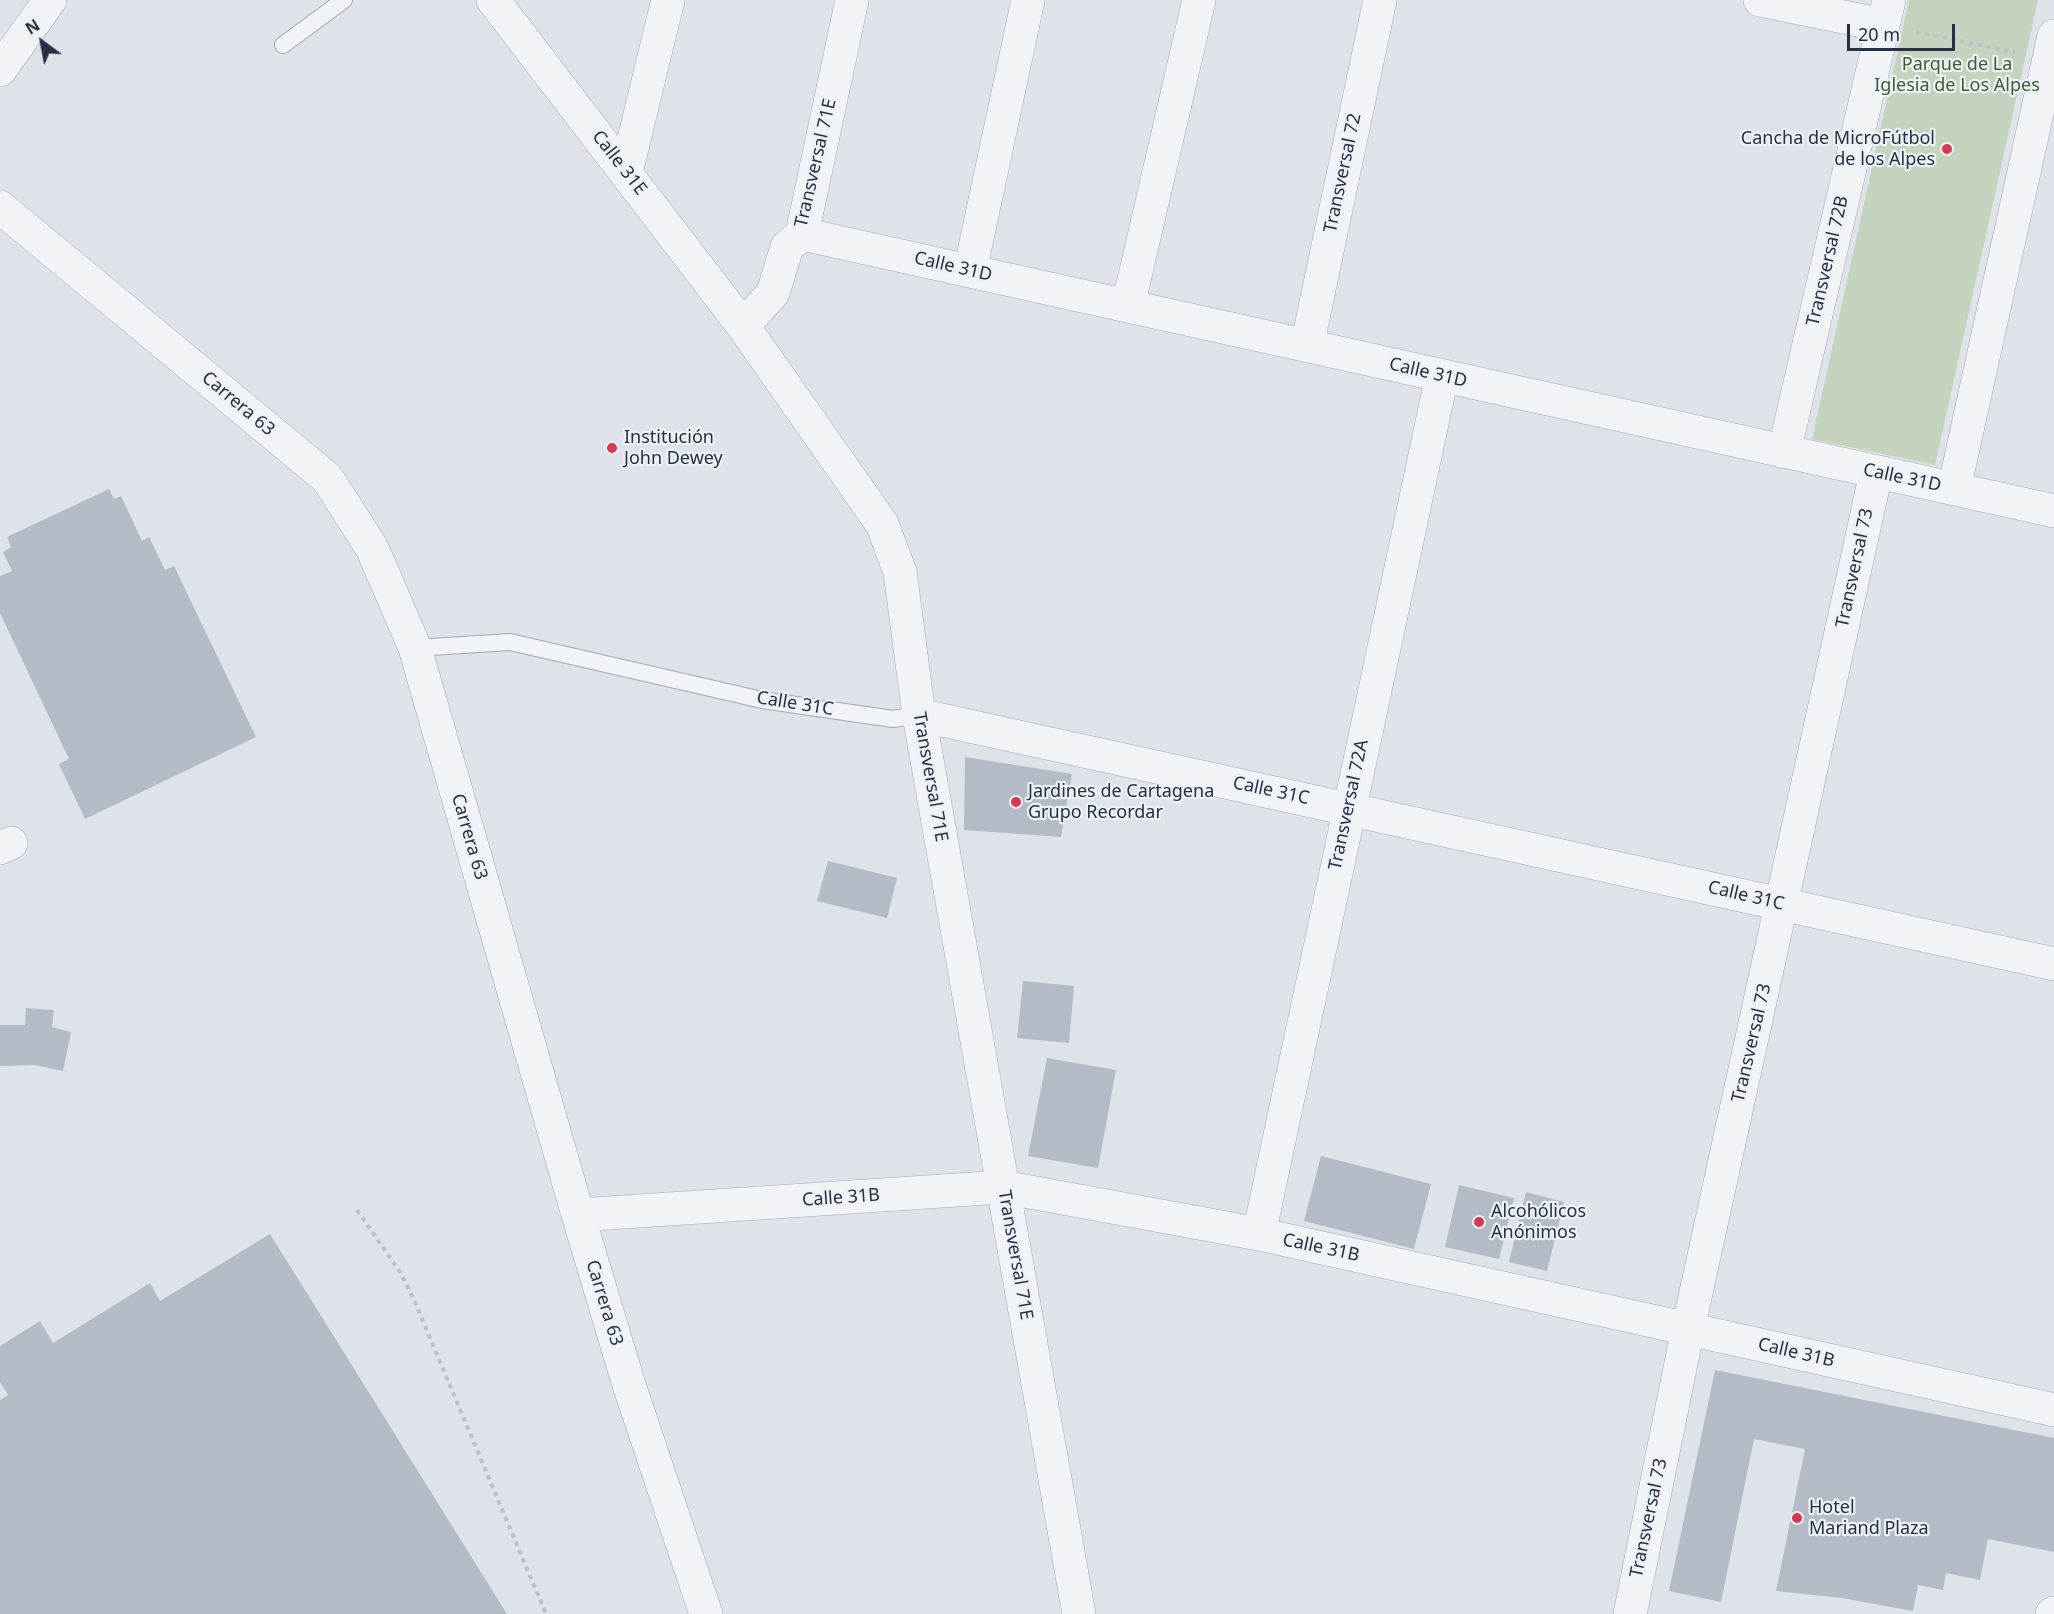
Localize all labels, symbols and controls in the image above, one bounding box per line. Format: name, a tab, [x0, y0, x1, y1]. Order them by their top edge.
north arrow	[12, 12, 72, 72]
scale bar	[1850, 12, 1958, 50]
text: N	[21, 14, 44, 40]
text: 20 m	[1858, 22, 1900, 46]
park label: Parque de La Iglesia de Los Alpes	[1874, 54, 2040, 97]
street label: Transversal 71E	[791, 97, 841, 229]
street label: Transversal 72	[1320, 111, 1366, 235]
street label: Calle 31E	[587, 126, 651, 200]
place label: Cancha de MicroFútbol de los Alpes	[1741, 128, 1935, 170]
marker: Cancha de MicroFútbol de los Alpes	[1940, 142, 1954, 156]
street label: Transversal 72B	[1803, 194, 1853, 328]
street label: Calle 31D	[912, 248, 994, 286]
street label: Calle 31D	[1387, 354, 1469, 392]
street label: Carrera 63	[197, 367, 279, 441]
place label: Institución John Dewey	[624, 427, 723, 470]
marker: Institución John Dewey	[605, 441, 619, 455]
street label: Calle 31D	[1861, 459, 1943, 497]
street label: Transversal 73	[1832, 506, 1878, 630]
street label: Calle 31C	[755, 687, 835, 721]
street label: Transversal 71E	[908, 710, 952, 844]
street label: Transversal 72A	[1325, 738, 1373, 872]
street label: Calle 31C	[1231, 772, 1311, 810]
place label: Jardines de Cartagena Grupo Recordar	[1028, 781, 1214, 824]
street label: Carrera 63	[446, 791, 492, 883]
marker: Jardines de Cartagena Grupo Recordar	[1009, 795, 1023, 809]
street label: Calle 31C	[1706, 877, 1786, 915]
street label: Transversal 73	[1728, 981, 1776, 1105]
street label: Calle 31B	[801, 1185, 881, 1211]
street label: Transversal 71E	[993, 1188, 1037, 1322]
place label: Alcohólicos Anónimos	[1491, 1201, 1586, 1244]
marker: Alcohólicos Anónimos	[1472, 1215, 1486, 1229]
street label: Calle 31B	[1281, 1229, 1361, 1267]
street label: Carrera 63	[581, 1257, 627, 1349]
street label: Calle 31B	[1756, 1334, 1836, 1372]
street label: Transversal 73	[1626, 1456, 1672, 1580]
place label: Hotel Mariand Plaza	[1809, 1497, 1929, 1540]
marker: Hotel Mariand Plaza	[1790, 1511, 1804, 1525]

